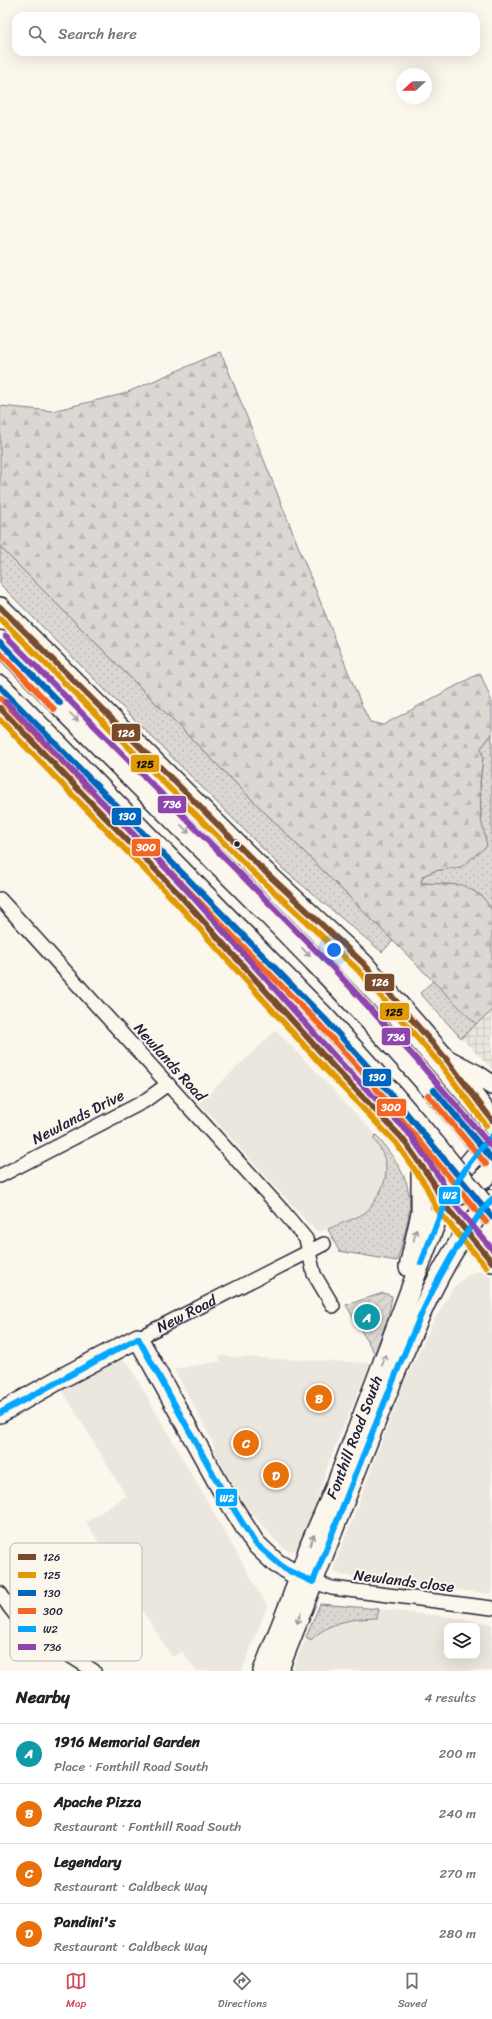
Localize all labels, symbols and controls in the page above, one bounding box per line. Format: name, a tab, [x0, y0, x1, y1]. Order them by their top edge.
search box	[12, 12, 480, 56]
text: Search here	[58, 21, 137, 47]
icon: search	[26, 23, 48, 45]
north arrow	[396, 68, 432, 104]
one-way arrow	[69, 712, 79, 722]
line badge: 126	[111, 723, 141, 742]
text: 126	[117, 724, 135, 743]
line badge: 125	[130, 754, 160, 773]
text: 125	[136, 755, 154, 774]
line badge: 736	[157, 795, 187, 814]
text: 736	[163, 795, 181, 814]
line badge: 130	[111, 807, 142, 826]
text: 130	[118, 807, 136, 826]
one-way arrow	[180, 824, 190, 834]
line badge: 300	[131, 838, 161, 857]
text: 300	[135, 838, 156, 857]
unlabelled marker	[232, 839, 242, 849]
your location	[324, 940, 344, 960]
one-way arrow	[301, 946, 310, 956]
line badge: 126	[364, 973, 395, 992]
text: 126	[371, 973, 389, 992]
line badge: 125	[379, 1002, 410, 1021]
text: 125	[385, 1003, 403, 1022]
street label: Newlands Road	[127, 1016, 214, 1108]
line badge: 736	[381, 1027, 411, 1046]
text: 736	[387, 1028, 405, 1047]
line badge: 130	[362, 1068, 392, 1087]
text: 130	[368, 1068, 386, 1087]
street label: Newlands Drive	[27, 1082, 129, 1152]
line badge: 300	[376, 1098, 407, 1117]
text: 300	[380, 1098, 401, 1117]
line badge: W2	[438, 1186, 461, 1205]
text: W2	[443, 1186, 458, 1205]
one-way arrow	[412, 1229, 420, 1242]
street label: New Road	[152, 1287, 222, 1340]
pin: A	[354, 1302, 380, 1332]
one-way arrow	[381, 1353, 388, 1366]
street label: Fonthill Road South	[319, 1372, 390, 1503]
pin: B	[306, 1383, 332, 1413]
pin: C	[233, 1428, 259, 1458]
pin: D	[263, 1460, 289, 1490]
line badge: W2	[215, 1488, 238, 1507]
text: W2	[220, 1489, 235, 1508]
one-way arrow	[309, 1534, 317, 1546]
legend	[10, 1543, 142, 1661]
text: 126	[43, 1548, 60, 1567]
street label: Newlands close	[352, 1562, 456, 1600]
text: 125	[43, 1566, 61, 1585]
text: 130	[43, 1584, 61, 1603]
text: 300	[43, 1602, 63, 1621]
one-way arrow	[295, 1612, 302, 1624]
text: W2	[43, 1620, 58, 1639]
map controls	[444, 1623, 480, 1659]
button: layers	[444, 1623, 480, 1659]
text: 736	[43, 1638, 62, 1657]
text: Nearby	[16, 1682, 70, 1712]
text: 4 results	[424, 1686, 476, 1709]
text: 1916 Memorial Garden	[54, 1729, 200, 1755]
text: A	[25, 1742, 33, 1765]
text: 200 m	[439, 1742, 476, 1765]
text: Place · Fonthill Road South	[54, 1755, 208, 1778]
text: Apache Pizza	[54, 1789, 141, 1815]
text: B	[25, 1802, 33, 1825]
text: 240 m	[439, 1802, 476, 1825]
text: Restaurant · Fonthill Road South	[54, 1815, 241, 1838]
text: Legendary	[54, 1849, 121, 1875]
text: C	[25, 1862, 33, 1885]
text: 270 m	[439, 1862, 476, 1885]
text: Restaurant · Caldbeck Way	[54, 1875, 207, 1898]
text: Pandini's	[54, 1909, 116, 1935]
text: D	[25, 1922, 33, 1945]
text: 280 m	[439, 1922, 476, 1945]
text: Restaurant · Caldbeck Way	[54, 1935, 207, 1958]
tab: Map	[65, 1970, 87, 2013]
tab: Directions	[218, 1970, 267, 2013]
tab: Saved	[398, 1970, 427, 2013]

